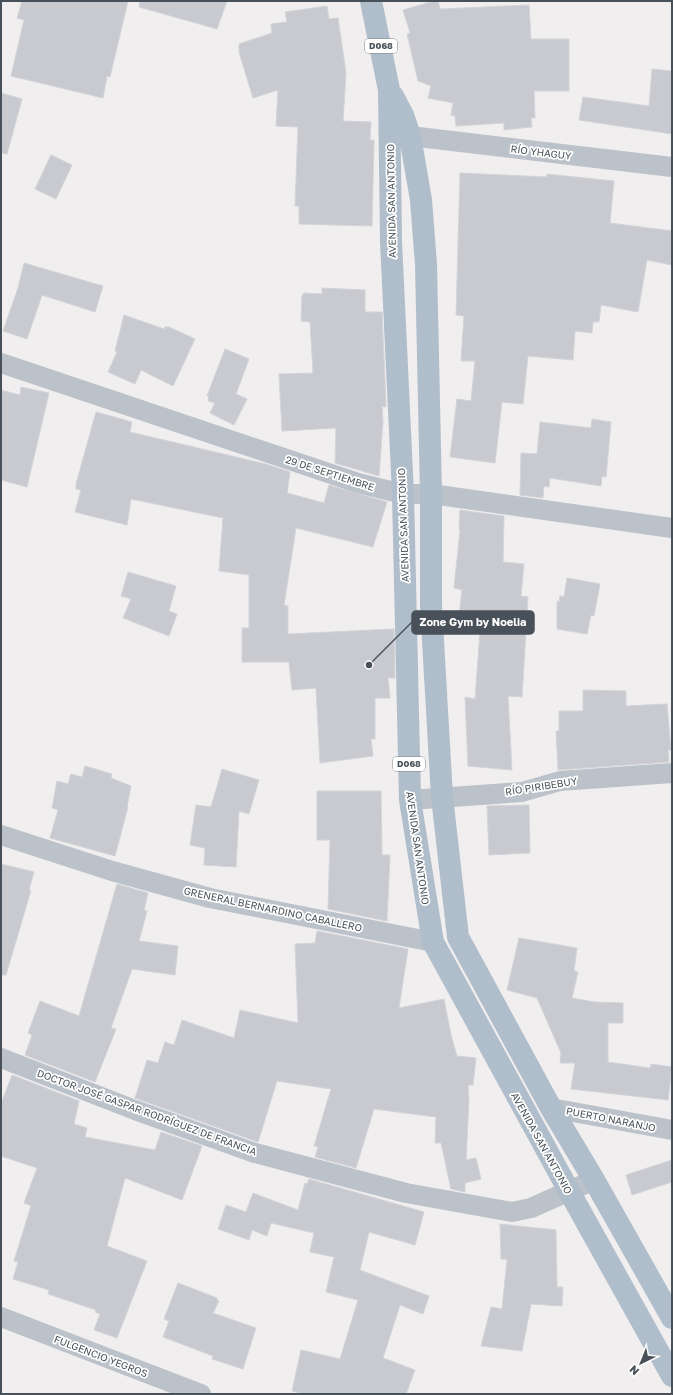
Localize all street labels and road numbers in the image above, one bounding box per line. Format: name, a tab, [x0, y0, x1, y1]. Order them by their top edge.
road number: D068	[365, 39, 397, 53]
street label: RÍO YHAGUY	[510, 142, 573, 162]
street label: AVENIDA SAN ANTONIO	[384, 144, 398, 258]
street label: 29 DE SEPTIEMBRE	[284, 453, 376, 493]
street label: AVENIDA SAN ANTONIO	[395, 468, 411, 582]
road number: D068	[393, 757, 425, 771]
street label: RÍO PIRIBEBUY	[504, 774, 578, 798]
street label: AVENIDA SAN ANTONIO	[404, 791, 432, 905]
street label: GRENERAL BERNARDINO CABALLERO	[183, 884, 363, 934]
street label: DOCTOR JOSÉ GASPAR RODRÍGUEZ DE FRANCIA	[36, 1067, 259, 1158]
street label: AVENIDA SAN ANTONIO	[509, 1090, 575, 1196]
street label: PUERTO NARANJO	[565, 1104, 657, 1134]
street label: FULGENCIO YEGROS	[53, 1333, 149, 1379]

